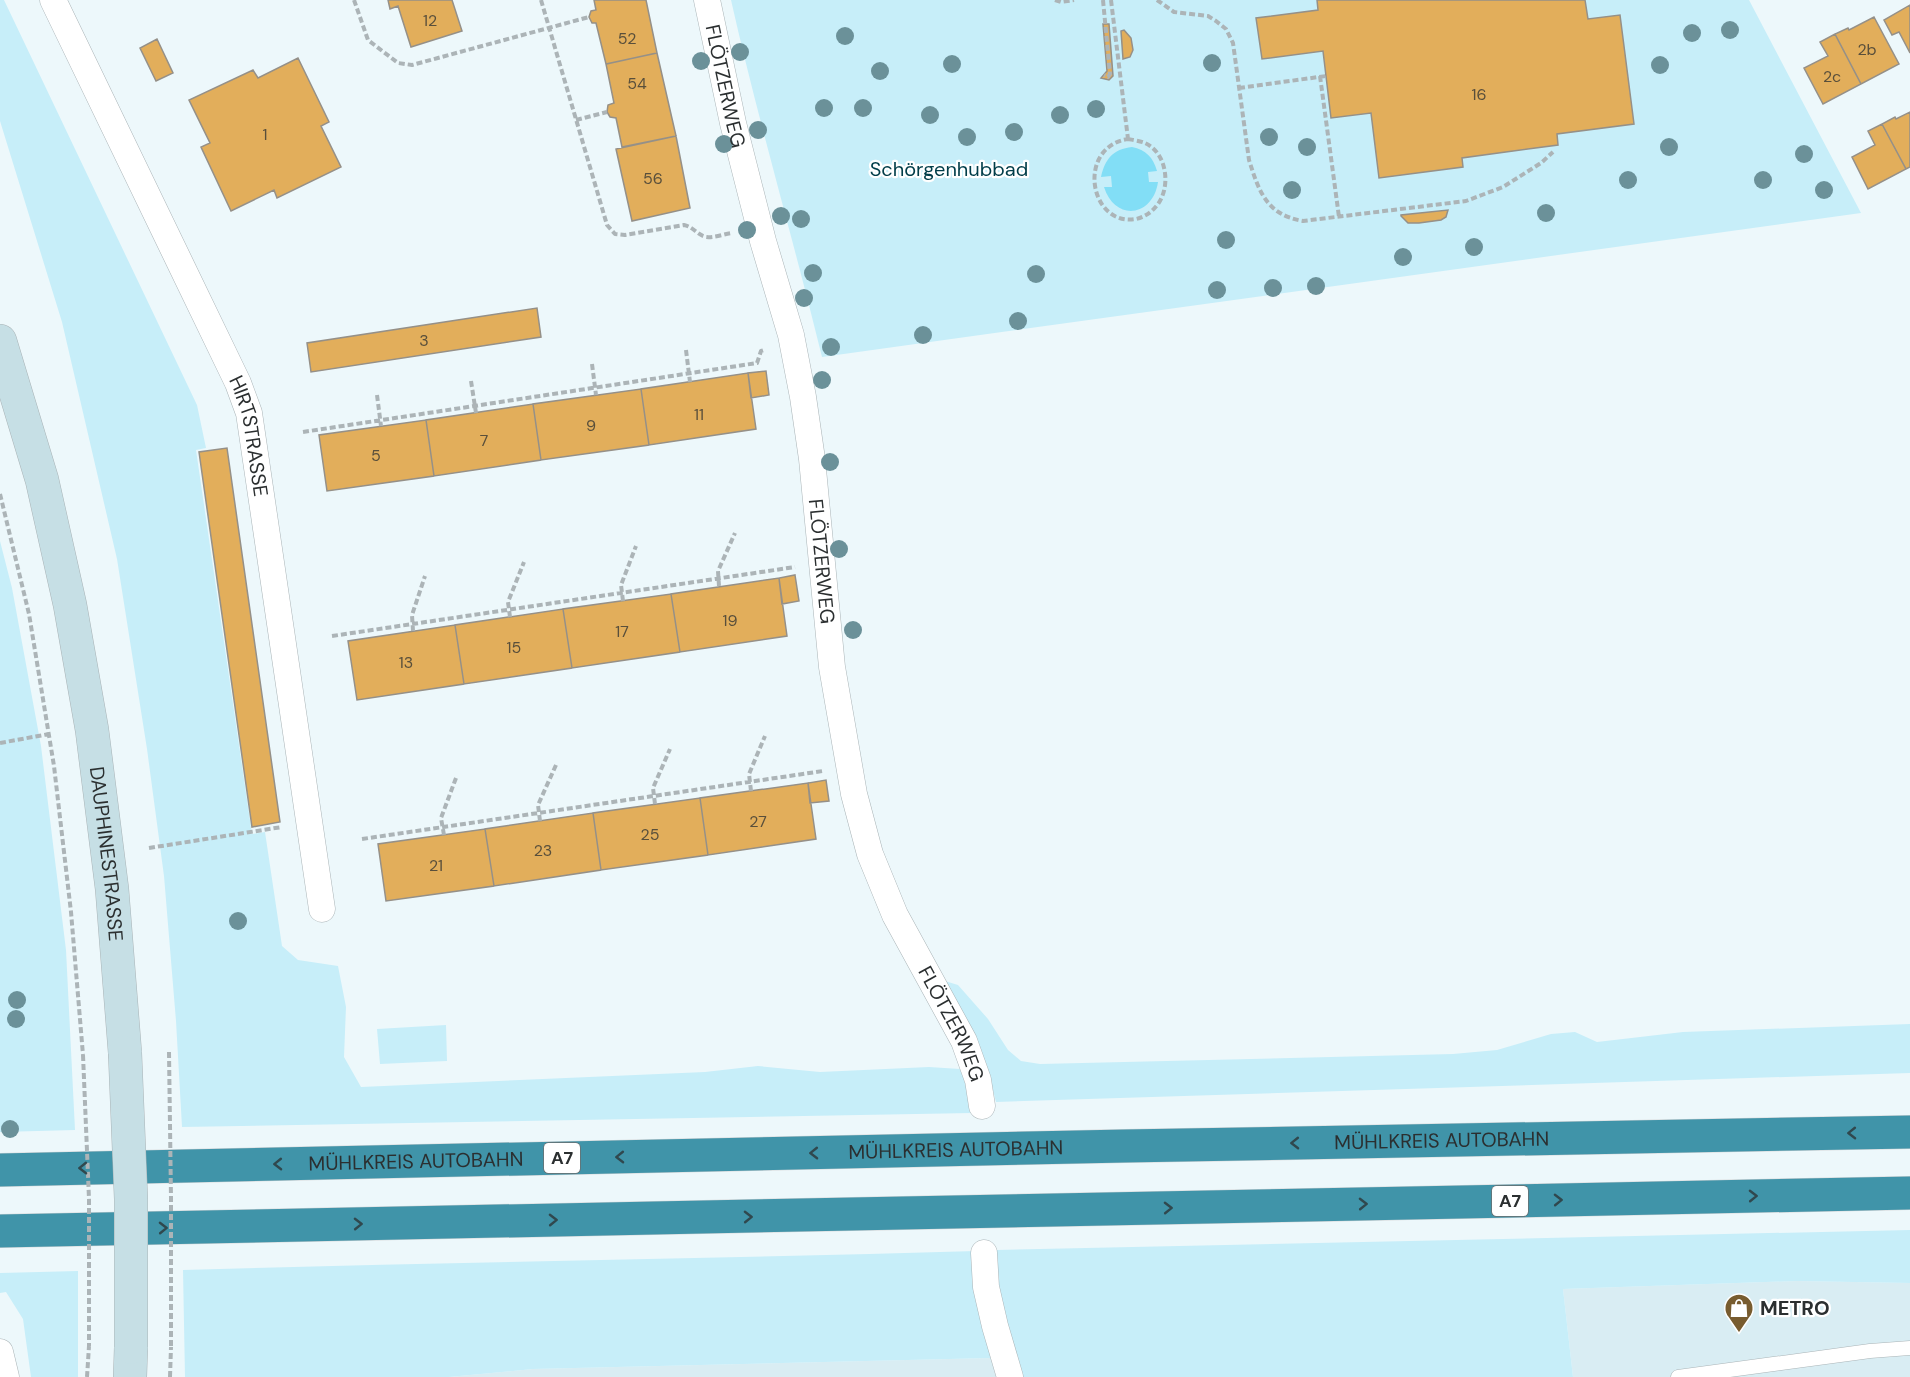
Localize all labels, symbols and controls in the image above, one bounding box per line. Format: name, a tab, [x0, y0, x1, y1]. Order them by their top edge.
house number: 12	[423, 10, 437, 31]
street label: FLÖTZERWEG	[700, 22, 752, 150]
house number: 52	[618, 28, 636, 49]
house number: 2b	[1857, 39, 1877, 60]
house number: 2c	[1823, 66, 1841, 87]
house number: 54	[627, 73, 647, 94]
house number: 16	[1471, 84, 1487, 105]
house number: 1	[263, 124, 268, 145]
park label: Schörgenhubbad	[870, 156, 1028, 182]
house number: 56	[643, 168, 663, 189]
house number: 3	[419, 330, 429, 351]
street label: HIRTSTRASSE	[223, 371, 274, 498]
house number: 11	[694, 404, 704, 425]
house number: 9	[586, 415, 596, 436]
house number: 7	[480, 430, 488, 451]
house number: 5	[371, 445, 381, 466]
street label: FLÖTZERWEG	[803, 497, 841, 625]
house number: 19	[722, 610, 738, 631]
house number: 17	[615, 621, 629, 642]
house number: 15	[507, 637, 521, 658]
house number: 13	[399, 652, 413, 673]
street label: DAUPHINESTRASSE	[84, 765, 129, 942]
house number: 27	[749, 811, 767, 832]
house number: 25	[641, 824, 659, 845]
house number: 23	[534, 840, 552, 861]
house number: 21	[429, 855, 443, 876]
street label: FLÖTZERWEG	[912, 961, 990, 1085]
street label: MÜHLKREIS AUTOBAHN	[1334, 1125, 1549, 1155]
one-way arrow	[1847, 1127, 1856, 1139]
street label: MÜHLKREIS AUTOBAHN	[848, 1134, 1064, 1165]
one-way arrow	[1291, 1137, 1300, 1149]
road number: A7	[544, 1143, 580, 1173]
street label: MÜHLKREIS AUTOBAHN	[308, 1146, 524, 1176]
one-way arrow	[810, 1146, 819, 1159]
one-way arrow	[615, 1151, 624, 1163]
one-way arrow	[273, 1158, 282, 1170]
one-way arrow	[78, 1162, 87, 1174]
road number: A7	[1492, 1186, 1528, 1216]
one-way arrow	[1749, 1190, 1758, 1202]
one-way arrow	[1554, 1194, 1563, 1206]
one-way arrow	[1359, 1198, 1368, 1210]
one-way arrow	[1164, 1202, 1173, 1214]
one-way arrow	[744, 1210, 753, 1223]
one-way arrow	[549, 1214, 558, 1227]
one-way arrow	[354, 1218, 363, 1231]
one-way arrow	[159, 1222, 168, 1234]
shop icon: METRO	[1723, 1292, 1755, 1334]
place label: METRO	[1760, 1295, 1830, 1321]

